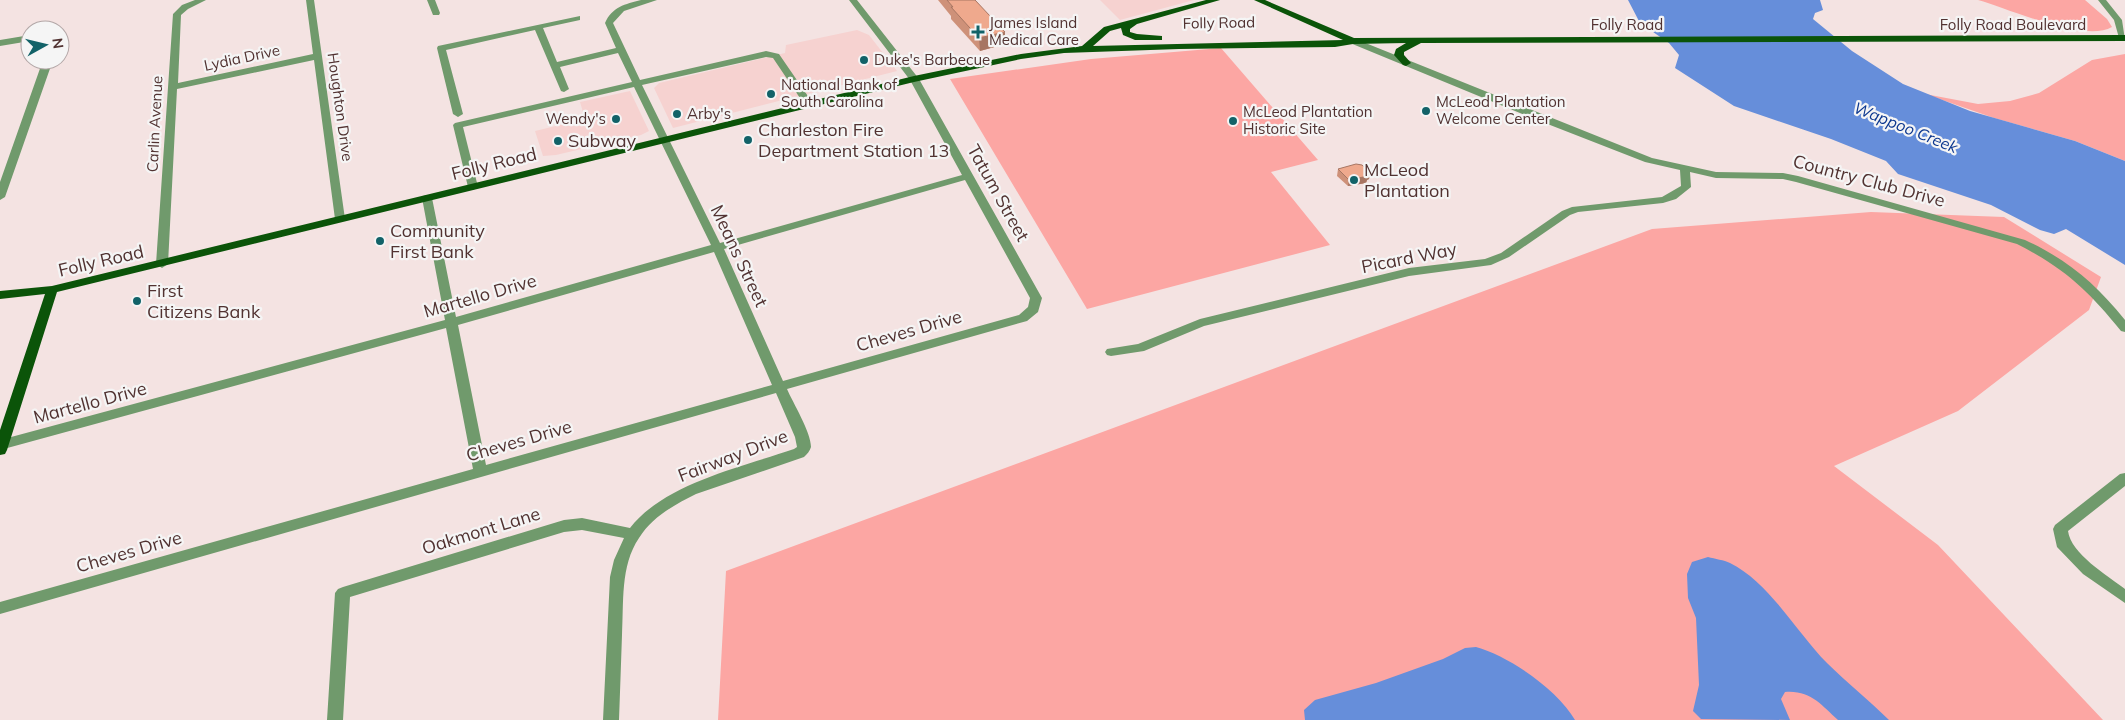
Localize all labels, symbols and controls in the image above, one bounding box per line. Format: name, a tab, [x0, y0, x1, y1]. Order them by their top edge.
street label: Folly Road	[1183, 12, 1255, 33]
place label: James Island Medical Care	[989, 13, 1079, 49]
street label: Folly Road	[1591, 15, 1663, 34]
street label: Folly Road Boulevard	[1940, 15, 2086, 34]
north arrow	[20, 20, 70, 70]
marker: James Island Medical Care	[971, 25, 985, 39]
text: N	[48, 37, 68, 50]
street label: Lydia Drive	[202, 40, 282, 75]
place label: Duke's Barbecue	[874, 50, 990, 69]
street label: Houghton Drive	[323, 52, 358, 162]
marker: Duke's Barbecue	[858, 54, 870, 66]
street label: Carlin Avenue	[142, 75, 167, 173]
place label: National Bank of South Carolina	[781, 75, 898, 111]
marker: National Bank of South Carolina	[765, 88, 777, 100]
place label: McLeod Plantation Welcome Center	[1436, 92, 1566, 128]
water label: Wappoo Creek	[1851, 97, 1962, 157]
place label: McLeod Plantation Historic Site	[1243, 102, 1373, 138]
place label: Arby's	[687, 104, 731, 123]
marker: McLeod Plantation Welcome Center	[1420, 105, 1432, 117]
marker: Arby's	[671, 108, 683, 120]
place label: Wendy's	[546, 109, 606, 128]
marker: Wendy's	[610, 113, 622, 125]
marker: McLeod Plantation Historic Site	[1227, 115, 1239, 127]
place label: Charleston Fire Department Station 13	[758, 118, 949, 162]
place label: Subway	[568, 129, 636, 152]
marker: Charleston Fire Department Station 13	[742, 134, 754, 146]
marker: Subway	[552, 135, 564, 147]
street label: Tatum Street	[962, 140, 1034, 245]
street label: Folly Road	[449, 142, 539, 185]
street label: Country Club Drive	[1791, 149, 1948, 212]
place label: McLeod Plantation	[1364, 158, 1450, 202]
marker: McLeod Plantation	[1348, 174, 1360, 186]
street label: Means Street	[706, 201, 773, 310]
place label: Community First Bank	[390, 219, 485, 263]
marker: Community First Bank	[374, 235, 386, 247]
street label: Picard Way	[1359, 237, 1459, 278]
street label: Folly Road	[56, 240, 146, 282]
street label: Martello Drive	[421, 268, 539, 323]
place label: First Citizens Bank	[147, 279, 261, 323]
marker: First Citizens Bank	[131, 295, 143, 307]
street label: Cheves Drive	[853, 304, 964, 357]
street label: Martello Drive	[31, 376, 149, 429]
street label: Cheves Drive	[463, 414, 574, 467]
street label: Fairway Drive	[675, 424, 791, 487]
street label: Oakmont Lane	[419, 502, 543, 559]
street label: Cheves Drive	[73, 525, 184, 578]

